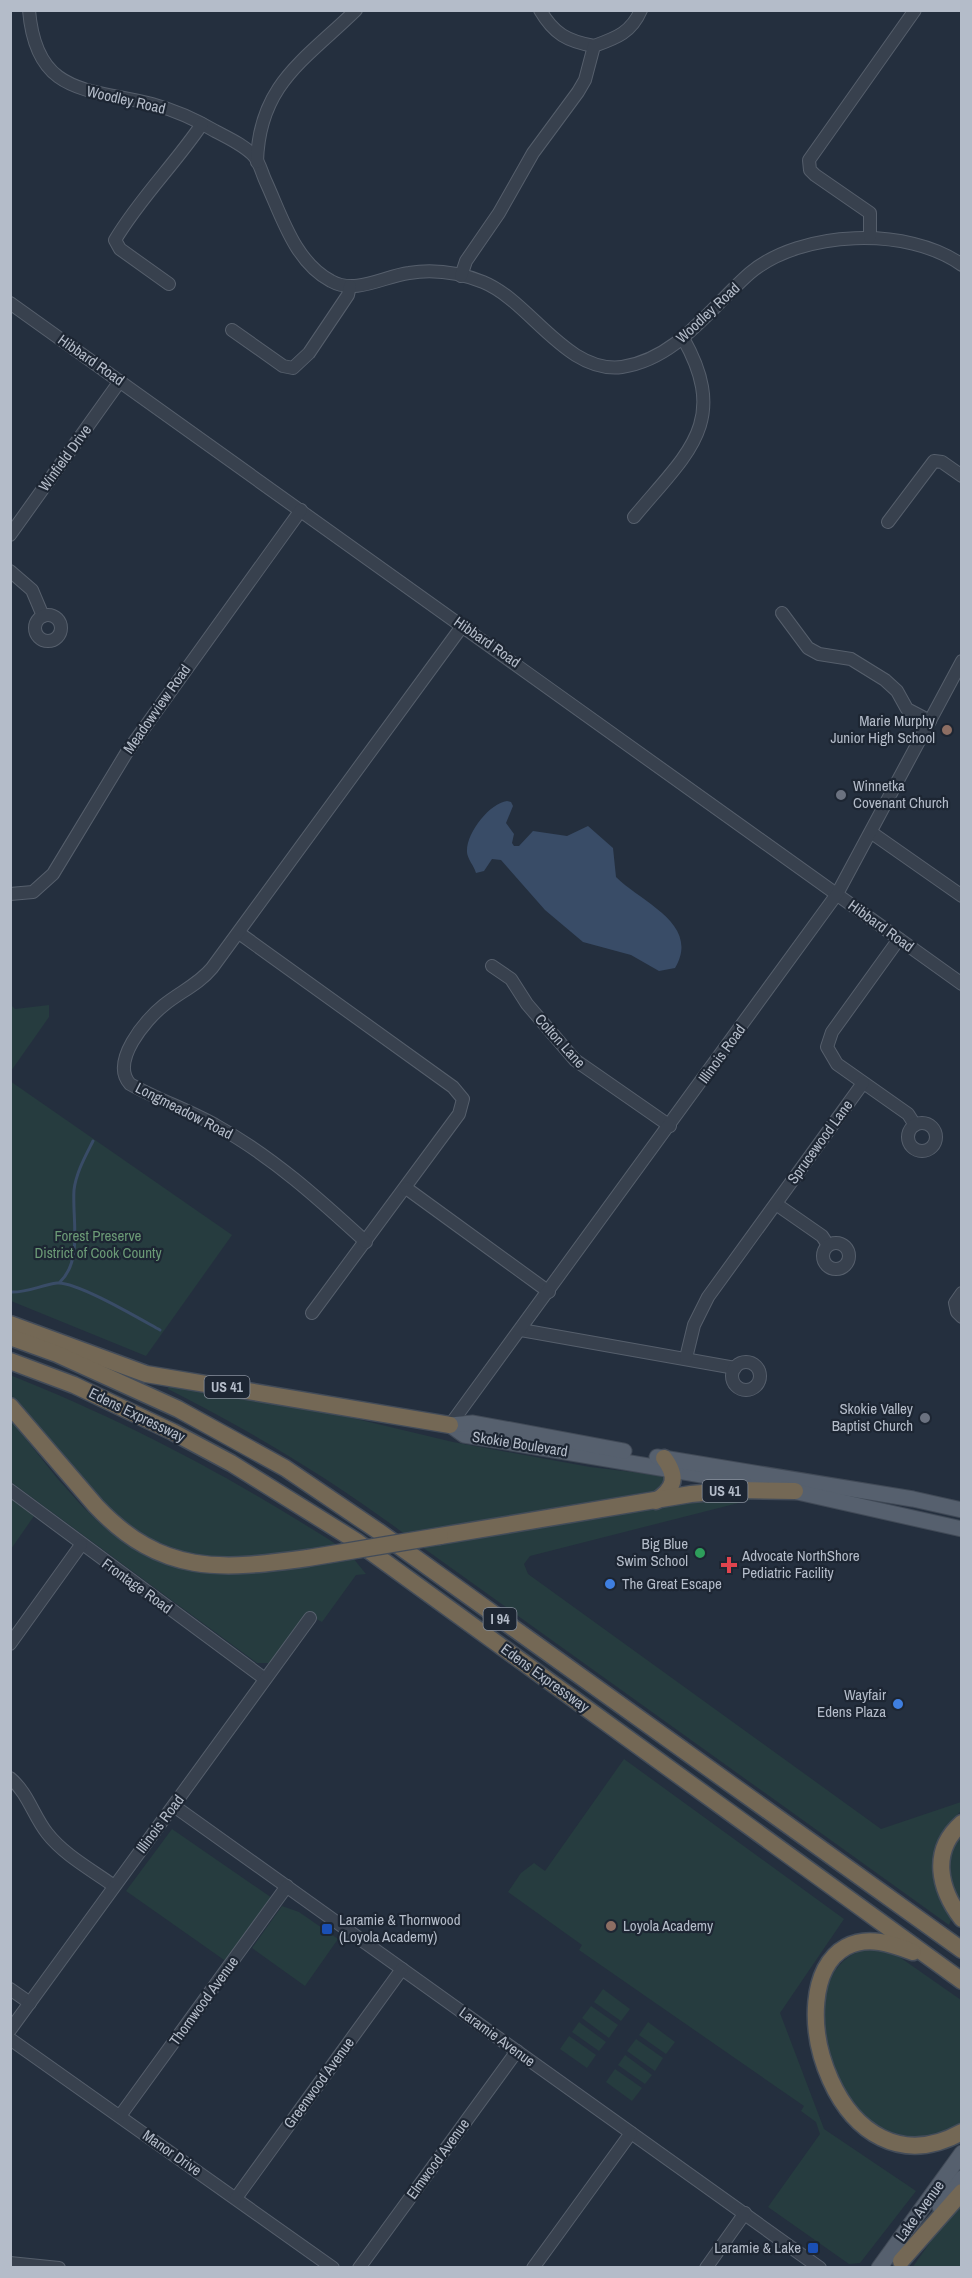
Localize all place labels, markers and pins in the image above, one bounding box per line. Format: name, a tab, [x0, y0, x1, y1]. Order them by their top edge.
place label: Marie Murphy Junior High School	[830, 710, 936, 748]
marker: Marie Murphy Junior High School	[940, 723, 954, 737]
place label: Winnetka Covenant Church	[853, 775, 949, 813]
marker: Winnetka Covenant Church	[834, 788, 848, 802]
place label: Skokie Valley Baptist Church	[832, 1398, 914, 1436]
marker: Skokie Valley Baptist Church	[918, 1411, 932, 1425]
place label: Big Blue Swim School	[616, 1533, 688, 1571]
place label: Advocate NorthShore Pediatric Facility	[741, 1545, 860, 1583]
marker: Big Blue Swim School	[693, 1546, 707, 1560]
marker: Advocate NorthShore Pediatric Facility	[720, 1556, 738, 1574]
place label: The Great Escape	[622, 1573, 722, 1594]
marker: The Great Escape	[603, 1577, 617, 1591]
place label: Wayfair Edens Plaza	[817, 1684, 886, 1722]
marker: Wayfair Edens Plaza	[891, 1697, 905, 1711]
place label: Laramie & Thornwood (Loyola Academy)	[339, 1909, 461, 1947]
place label: Loyola Academy	[623, 1915, 714, 1936]
marker: Loyola Academy	[604, 1919, 618, 1933]
marker: Laramie & Thornwood (Loyola Academy)	[320, 1922, 334, 1936]
place label: Laramie & Lake	[714, 2237, 801, 2258]
marker: Laramie & Lake	[806, 2241, 820, 2255]

